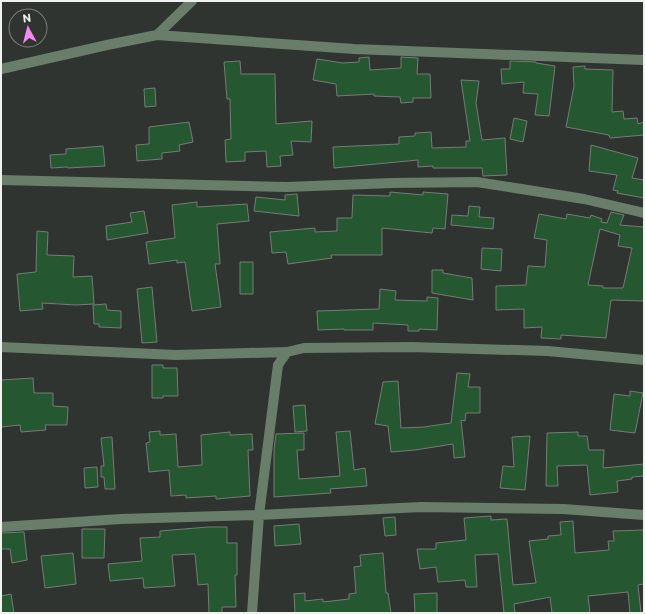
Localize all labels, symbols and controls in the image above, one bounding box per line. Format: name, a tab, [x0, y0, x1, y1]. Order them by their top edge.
north arrow	[8, 8, 48, 48]
text: N	[22, 11, 32, 25]

